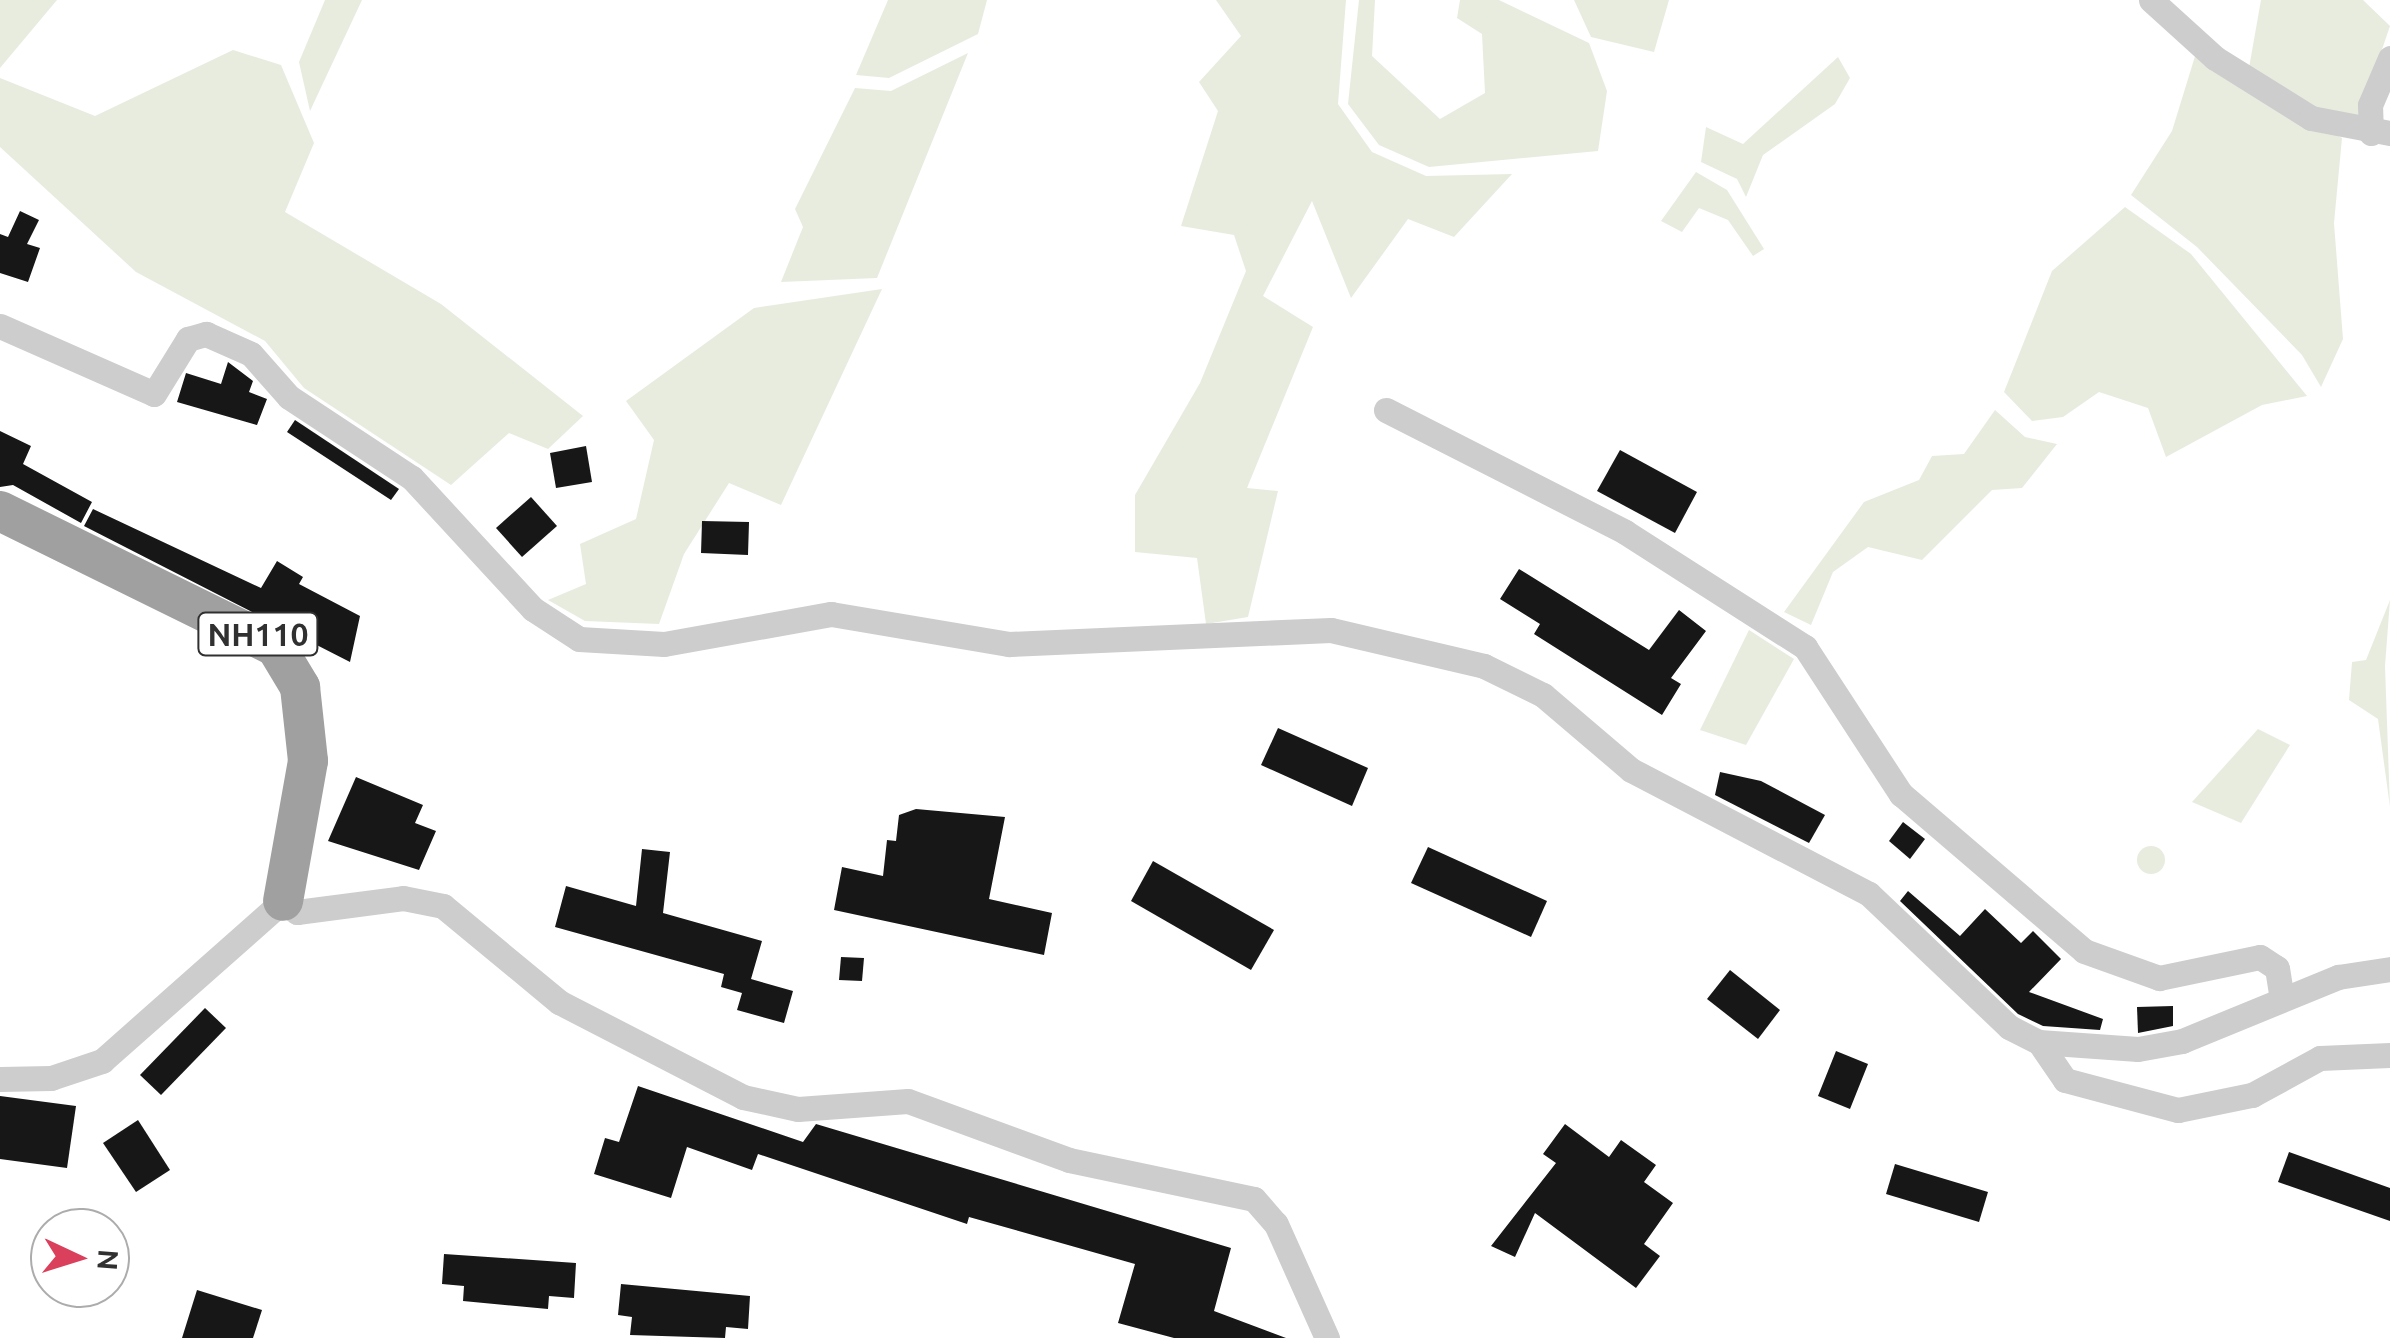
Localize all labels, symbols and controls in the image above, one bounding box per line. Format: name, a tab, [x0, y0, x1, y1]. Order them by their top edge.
road number: NH110	[196, 607, 320, 661]
north arrow	[30, 1208, 130, 1308]
text: N	[92, 1248, 125, 1271]

